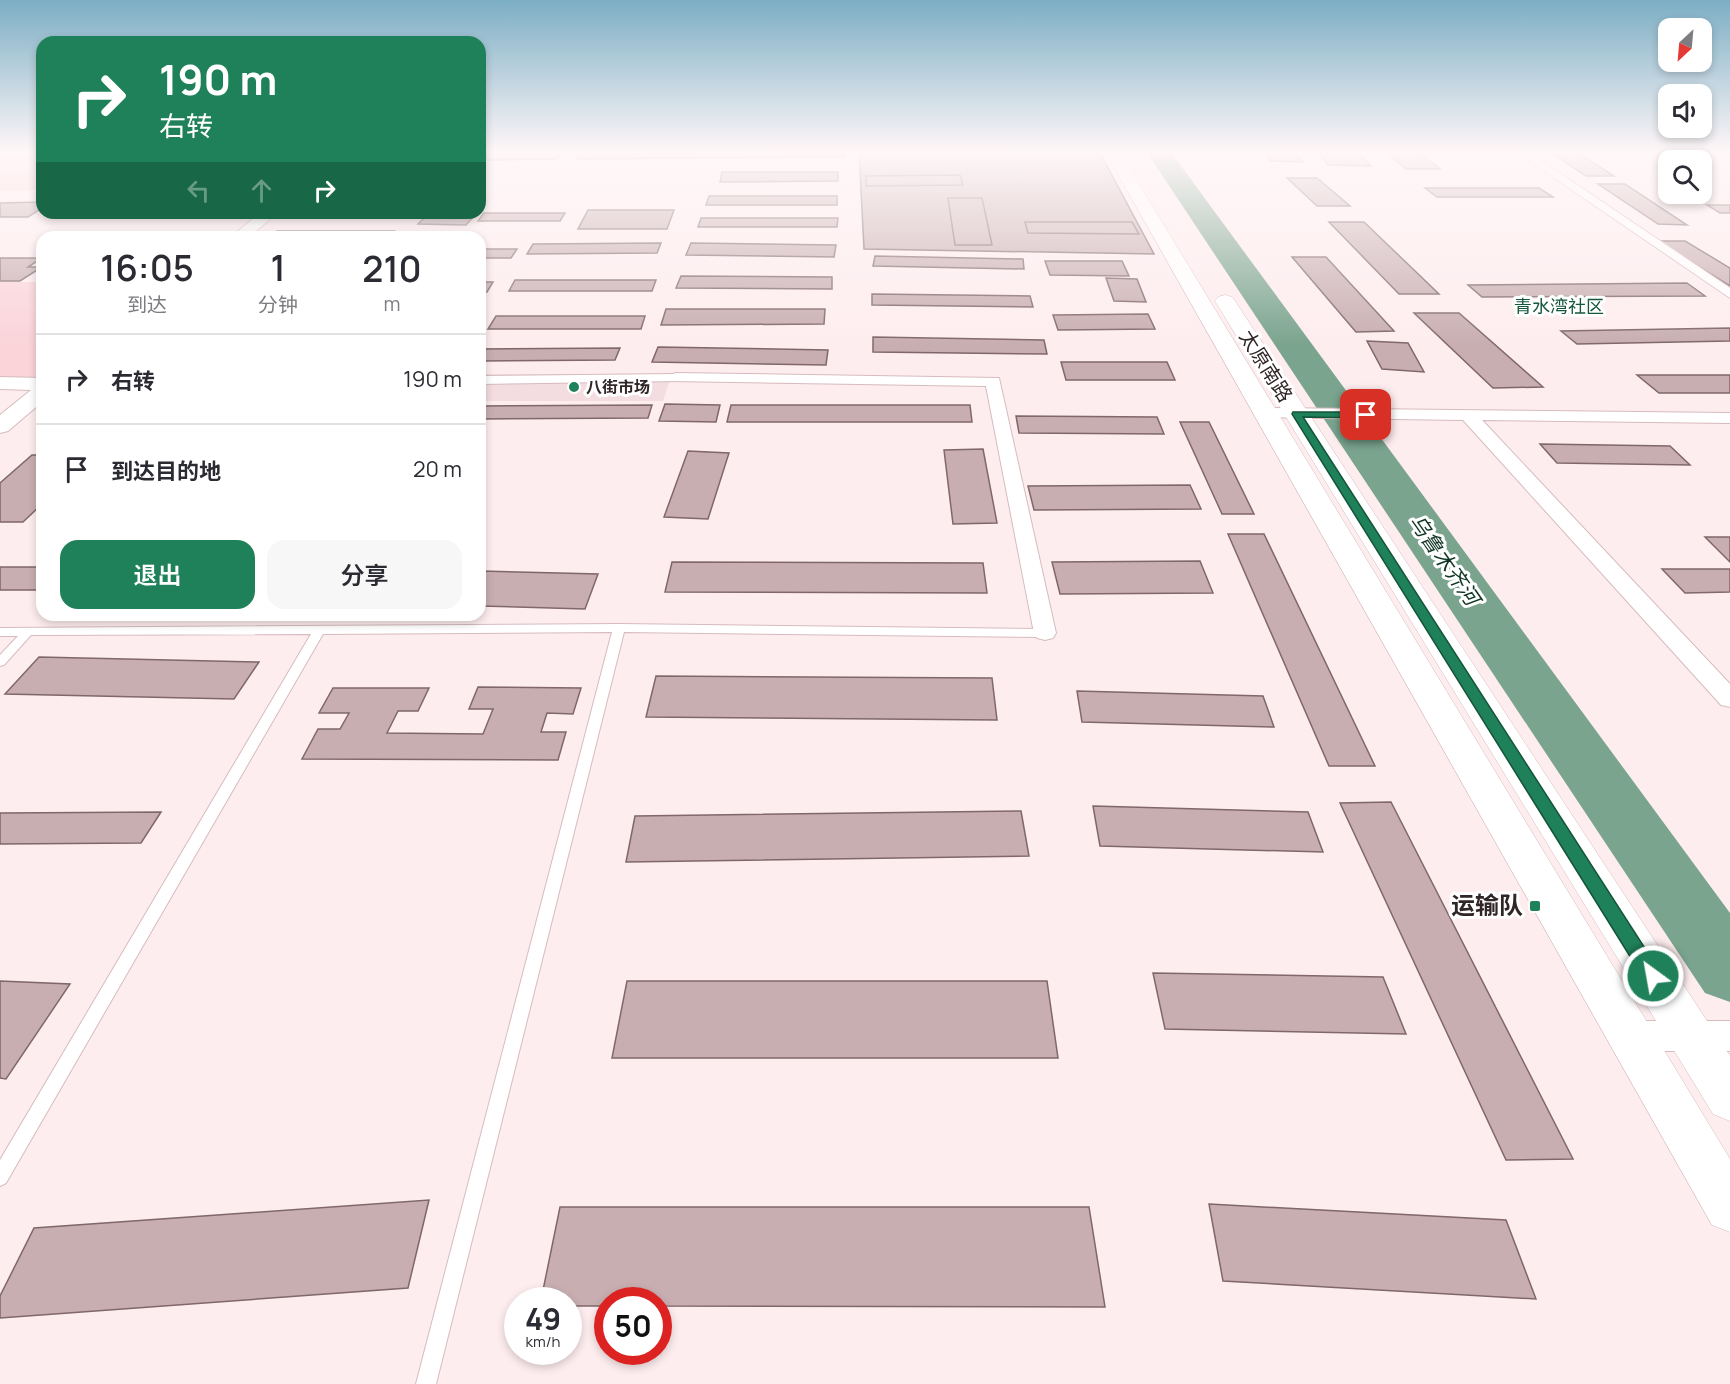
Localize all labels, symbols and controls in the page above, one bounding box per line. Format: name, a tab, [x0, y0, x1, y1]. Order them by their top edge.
north arrow	[1658, 18, 1712, 72]
map controls	[1658, 18, 1712, 204]
text: 190 m	[159, 50, 277, 108]
icon: right	[60, 60, 138, 138]
button: sound	[1658, 84, 1712, 138]
text: 右转	[159, 107, 213, 144]
button: search	[1658, 150, 1712, 204]
icon: left	[182, 174, 215, 207]
icon: ahead	[245, 174, 278, 207]
icon: right	[308, 174, 341, 207]
text: 16:05	[100, 243, 194, 292]
text: 1	[270, 243, 286, 292]
text: 210	[362, 244, 422, 293]
text: m	[384, 290, 401, 317]
text: 到达	[127, 291, 167, 318]
text: 分钟	[258, 291, 298, 318]
district label: 青水湾社区	[1514, 294, 1604, 318]
street label: 太原南路	[1234, 325, 1299, 407]
icon: right	[60, 363, 93, 396]
text: 190 m	[403, 364, 462, 394]
text: 右转	[111, 366, 155, 396]
place label: 八街市场	[586, 376, 650, 398]
marker: 八街市场	[567, 380, 581, 394]
pin	[1340, 389, 1391, 440]
icon: arrive	[1349, 398, 1382, 431]
icon: arrive	[60, 453, 93, 486]
text: 20 m	[413, 454, 462, 484]
text: 到达目的地	[111, 456, 221, 486]
water label: 乌鲁木齐河	[1403, 508, 1489, 614]
button: 退出	[60, 540, 255, 609]
button: 分享	[267, 540, 462, 609]
place label: 运输队	[1451, 888, 1523, 921]
marker: 运输队	[1528, 899, 1542, 913]
position arrow	[1621, 944, 1685, 1008]
speed limit sign: 50	[594, 1287, 672, 1365]
text: 49	[525, 1298, 561, 1339]
text: km/h	[526, 1331, 560, 1352]

